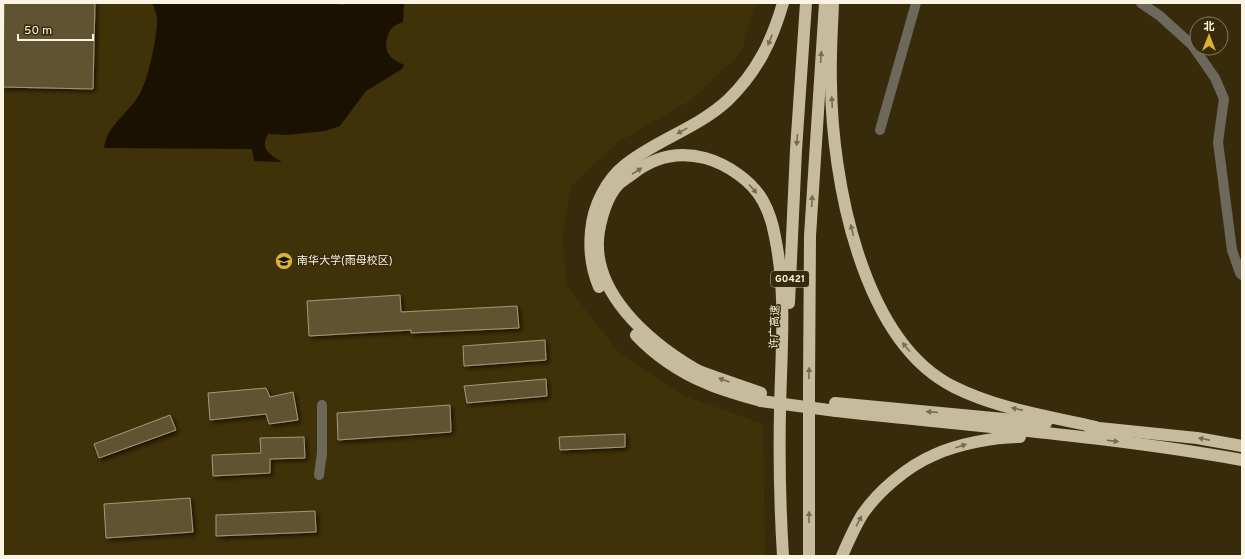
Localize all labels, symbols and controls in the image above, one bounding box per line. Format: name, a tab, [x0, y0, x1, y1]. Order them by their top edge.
scale bar	[18, 16, 93, 42]
north arrow	[1189, 16, 1229, 56]
text: 北	[1204, 20, 1215, 34]
text: 50 m	[24, 23, 52, 39]
one-way arrow	[767, 34, 773, 46]
one-way arrow	[817, 51, 824, 63]
one-way arrow	[828, 96, 835, 108]
one-way arrow	[676, 128, 688, 135]
one-way arrow	[793, 134, 800, 146]
one-way arrow	[631, 167, 643, 174]
one-way arrow	[749, 184, 758, 194]
one-way arrow	[809, 195, 816, 207]
one-way arrow	[849, 224, 855, 236]
school or university icon: 南华大学(雨母校区)	[274, 251, 294, 271]
place label: 南华大学(雨母校区)	[297, 254, 393, 268]
road number: G0421	[771, 271, 809, 287]
street label: 许广高速	[767, 305, 783, 349]
one-way arrow	[901, 342, 910, 353]
one-way arrow	[806, 366, 812, 379]
one-way arrow	[718, 376, 730, 382]
one-way arrow	[1011, 406, 1023, 412]
one-way arrow	[926, 409, 938, 415]
one-way arrow	[1198, 436, 1210, 442]
one-way arrow	[1107, 438, 1119, 445]
one-way arrow	[956, 443, 968, 449]
one-way arrow	[806, 510, 812, 523]
one-way arrow	[856, 515, 862, 527]

